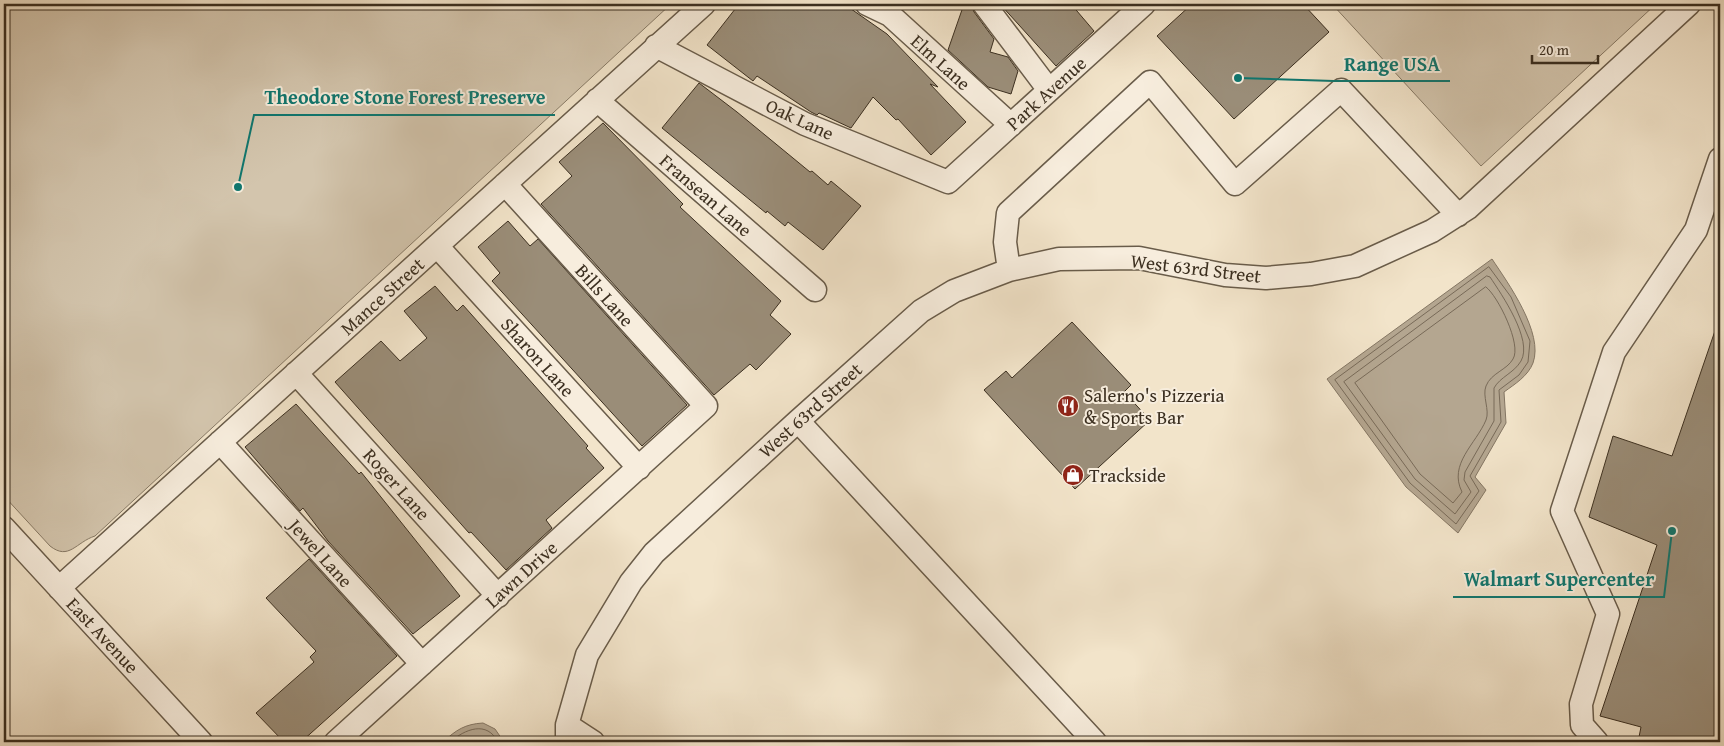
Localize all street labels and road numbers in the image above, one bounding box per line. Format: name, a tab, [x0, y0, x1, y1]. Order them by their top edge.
street label: Elm Lane	[905, 27, 977, 97]
street label: Park Avenue	[1000, 49, 1092, 137]
street label: Oak Lane	[761, 91, 839, 147]
street label: Fransean Lane	[654, 147, 759, 243]
street label: West 63rd Street	[1129, 246, 1263, 290]
street label: Mance Street	[334, 250, 431, 341]
street label: Bills Lane	[569, 257, 641, 333]
street label: Sharon Lane	[495, 311, 582, 403]
street label: West 63rd Street	[752, 356, 868, 464]
street label: Roger Lane	[357, 442, 437, 526]
street label: Jewel Lane	[281, 511, 360, 594]
street label: Lawn Drive	[479, 534, 563, 614]
street label: East Avenue	[60, 591, 146, 679]

